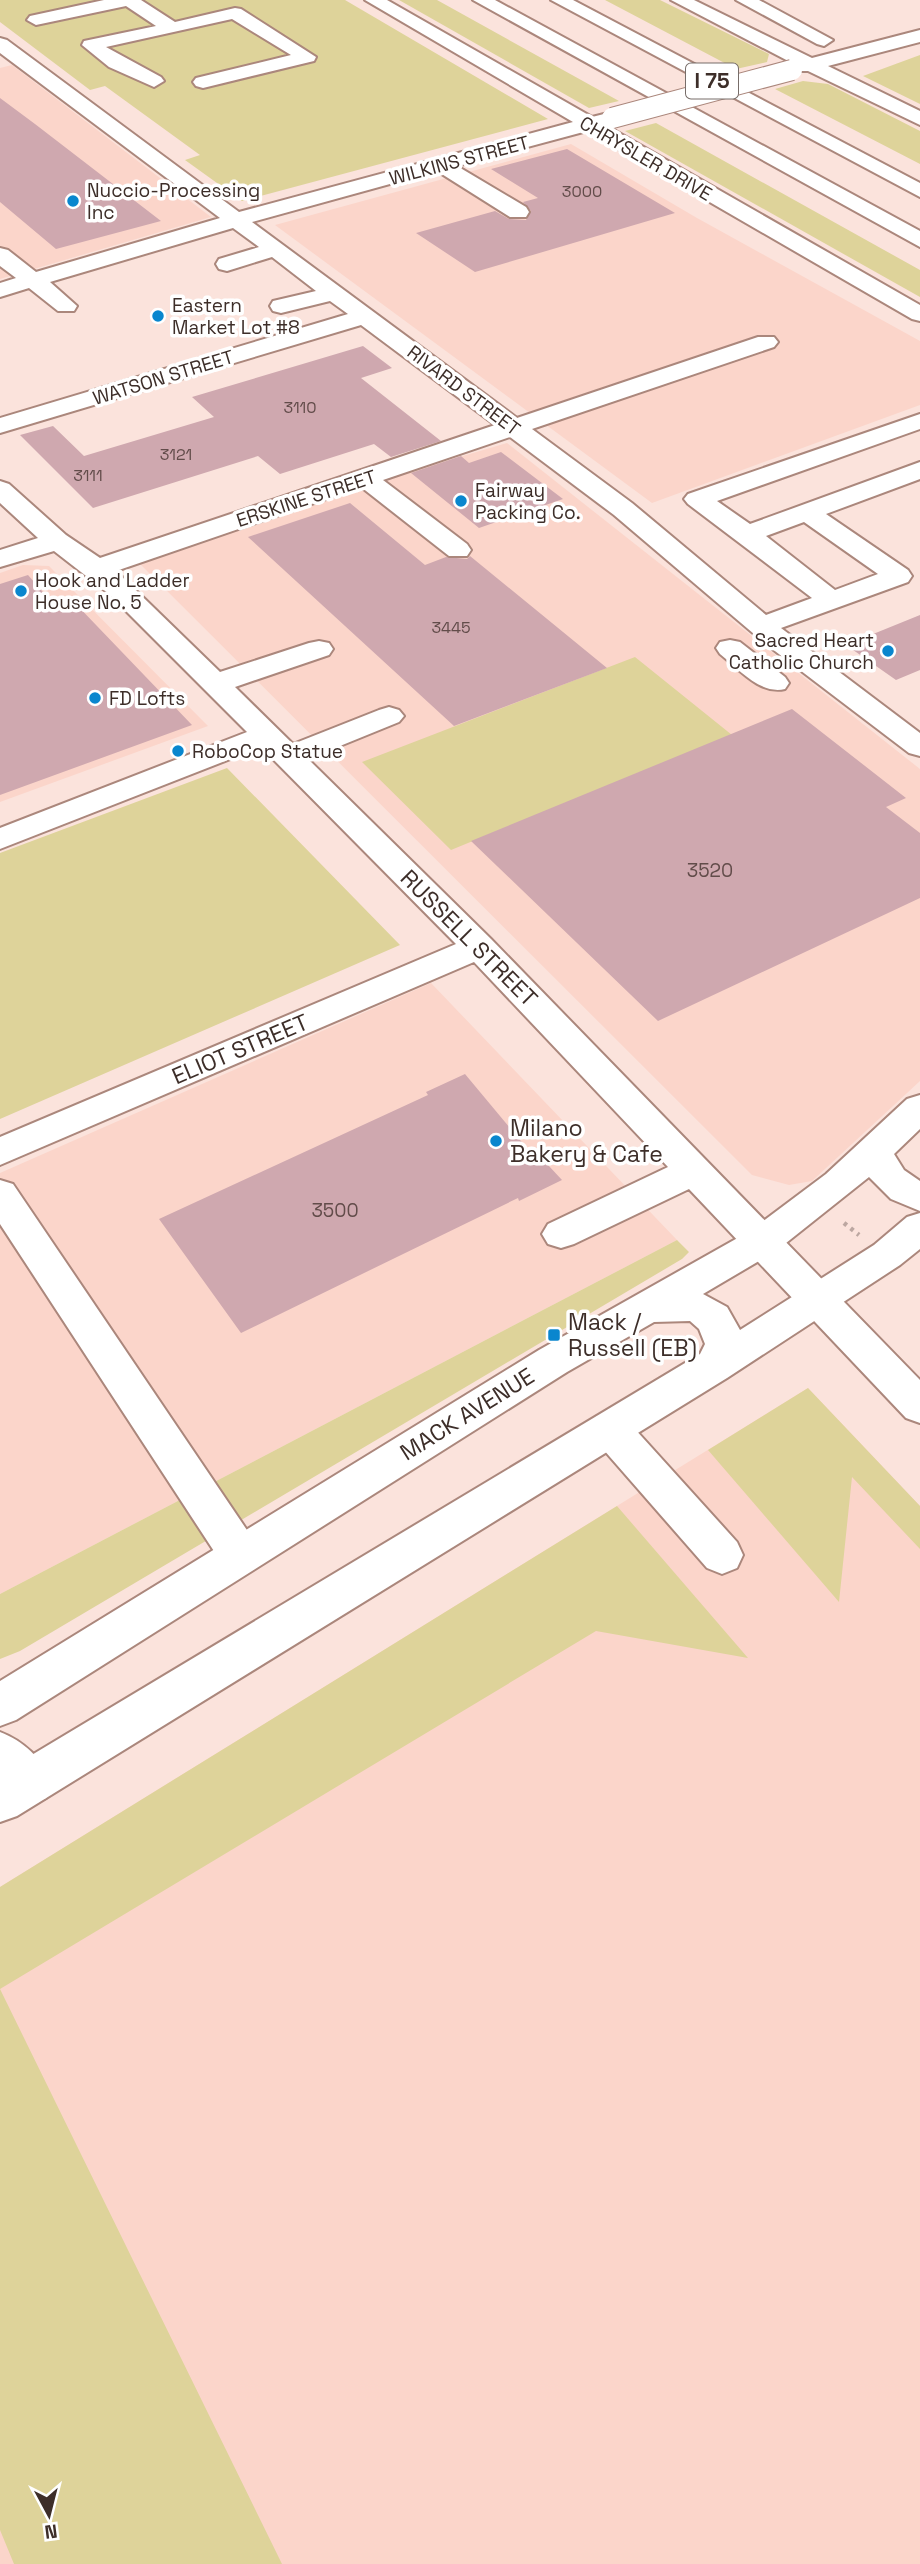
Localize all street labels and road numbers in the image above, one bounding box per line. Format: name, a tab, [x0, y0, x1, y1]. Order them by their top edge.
road number: I 75	[686, 64, 738, 98]
street label: CHRYSLER DRIVE	[575, 110, 716, 206]
street label: WILKINS STREET	[386, 130, 532, 191]
street label: RIVARD STREET	[402, 340, 525, 441]
street label: WATSON STREET	[90, 344, 237, 411]
street label: ERSKINE STREET	[233, 464, 379, 533]
street label: RUSSELL STREET	[394, 863, 544, 1013]
street label: ELIOT STREET	[167, 1007, 313, 1091]
street label: MACK AVENUE	[394, 1361, 540, 1467]

